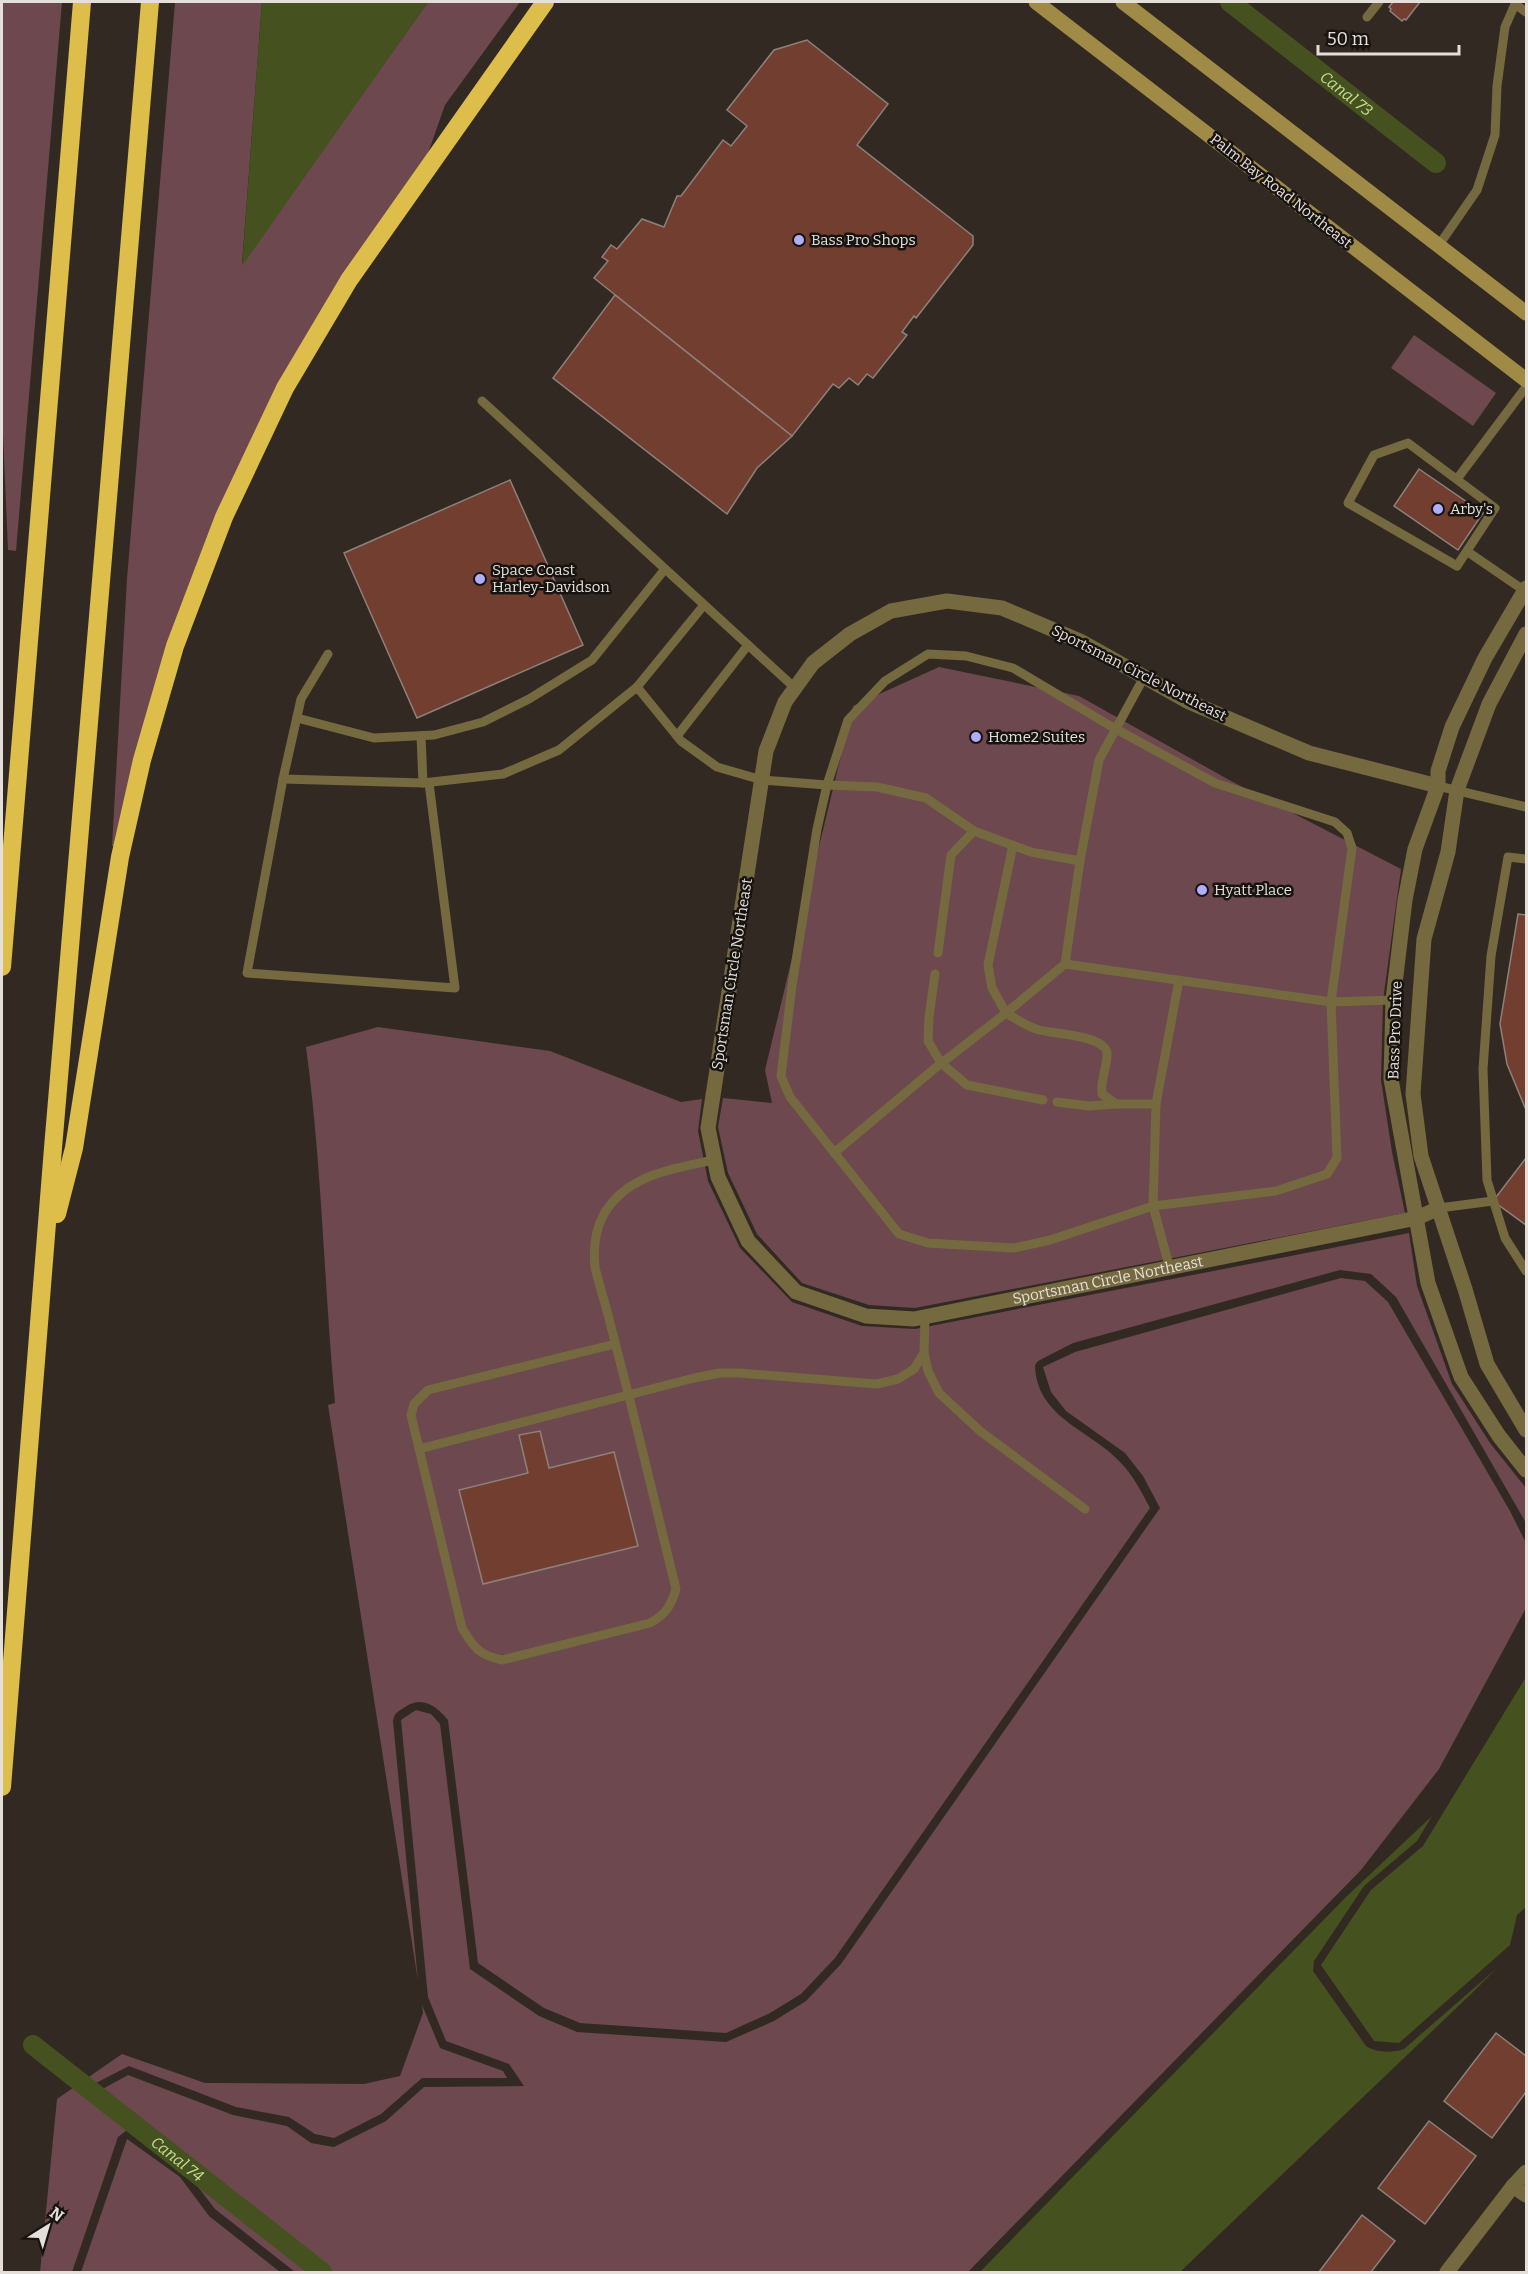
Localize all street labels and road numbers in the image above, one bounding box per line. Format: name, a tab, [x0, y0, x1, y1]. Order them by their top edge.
street label: Palm Bay Road Northeast	[1206, 130, 1356, 252]
street label: Sportsman Circle Northeast	[1049, 621, 1230, 725]
street label: Sportsman Circle Northeast	[708, 876, 756, 1071]
street label: Bass Pro Drive	[1384, 980, 1406, 1080]
street label: Sportsman Circle Northeast	[1011, 1252, 1205, 1308]

